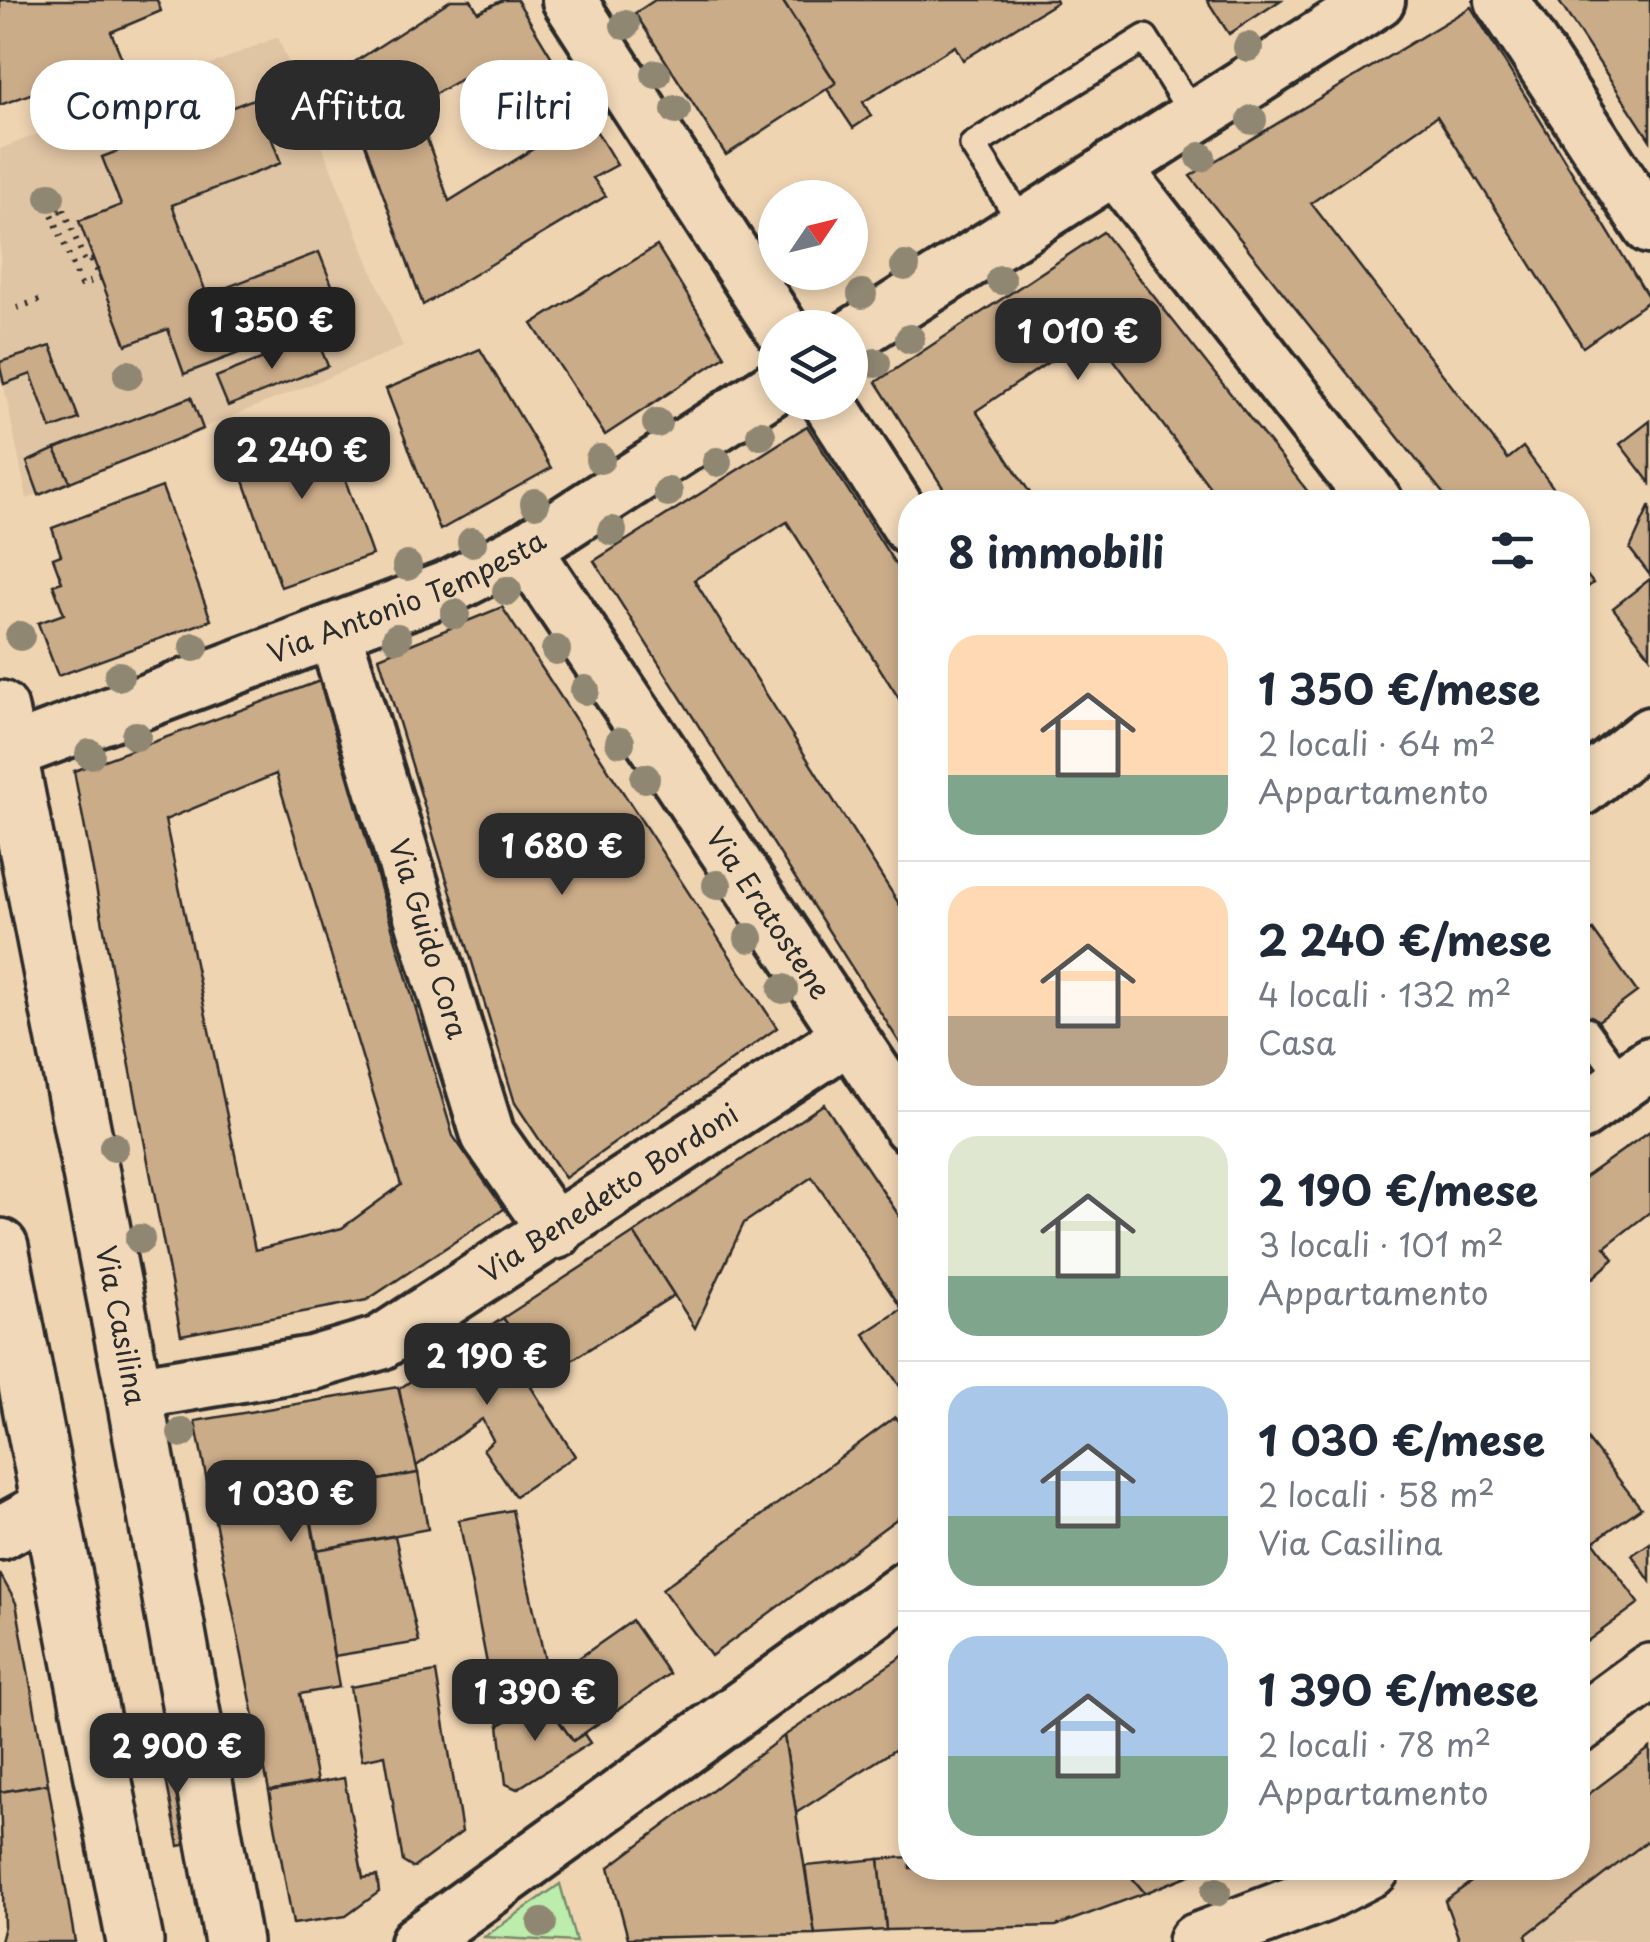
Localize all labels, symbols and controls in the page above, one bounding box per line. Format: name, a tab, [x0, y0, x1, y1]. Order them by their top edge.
chip: Compra	[30, 60, 235, 150]
chip: Affitta	[255, 60, 440, 150]
chip: Filtri	[460, 60, 608, 150]
north arrow	[758, 180, 868, 290]
map controls	[758, 180, 868, 420]
pin: 1 350 €	[180, 287, 364, 372]
text: 1 350 €	[210, 295, 334, 343]
pin: 1 010 €	[986, 298, 1170, 383]
text: 1 010 €	[1017, 306, 1139, 354]
button: layers	[758, 310, 868, 420]
pin: 2 240 €	[210, 417, 394, 502]
text: 2 240 €	[236, 425, 368, 473]
street label: Via Antonio Tempesta	[261, 518, 554, 674]
text: 8 immobili	[948, 519, 1164, 582]
icon: filters	[1485, 523, 1540, 578]
text: 1 350 €/mese	[1258, 656, 1541, 719]
icon: home	[1028, 675, 1148, 795]
text: 2 locali · 64 m²	[1258, 719, 1496, 767]
text: Appartamento	[1258, 767, 1488, 815]
pin: 1 680 €	[470, 813, 654, 898]
street label: Via Eratostene	[696, 818, 843, 1007]
text: 1 680 €	[501, 821, 623, 869]
street label: Via Guido Cora	[379, 833, 481, 1045]
text: 2 240 €/mese	[1258, 907, 1552, 970]
icon: home	[1028, 926, 1148, 1046]
text: 4 locali · 132 m²	[1258, 970, 1512, 1018]
text: Casa	[1258, 1018, 1336, 1066]
street label: Via Benedetto Bordoni	[470, 1092, 746, 1293]
text: 2 190 €/mese	[1258, 1157, 1538, 1220]
icon: home	[1028, 1176, 1148, 1296]
text: 3 locali · 101 m²	[1258, 1220, 1504, 1268]
street label: Via Casilina	[86, 1242, 159, 1408]
text: Appartamento	[1258, 1268, 1488, 1316]
pin: 2 190 €	[395, 1323, 579, 1408]
text: 2 190 €	[426, 1331, 548, 1379]
text: 1 030 €/mese	[1258, 1407, 1545, 1470]
icon: home	[1028, 1426, 1148, 1546]
pin: 1 030 €	[199, 1460, 383, 1545]
text: 1 030 €	[228, 1468, 354, 1516]
text: 2 locali · 58 m²	[1258, 1470, 1495, 1518]
text: Via Casilina	[1258, 1518, 1443, 1566]
text: 1 390 €/mese	[1258, 1657, 1539, 1720]
pin: 1 390 €	[443, 1659, 627, 1744]
text: 1 390 €	[474, 1667, 596, 1715]
icon: home	[1028, 1676, 1148, 1796]
pin: 2 900 €	[85, 1713, 269, 1798]
text: 2 locali · 78 m²	[1258, 1720, 1491, 1768]
text: 2 900 €	[112, 1721, 242, 1769]
text: Appartamento	[1258, 1768, 1488, 1816]

